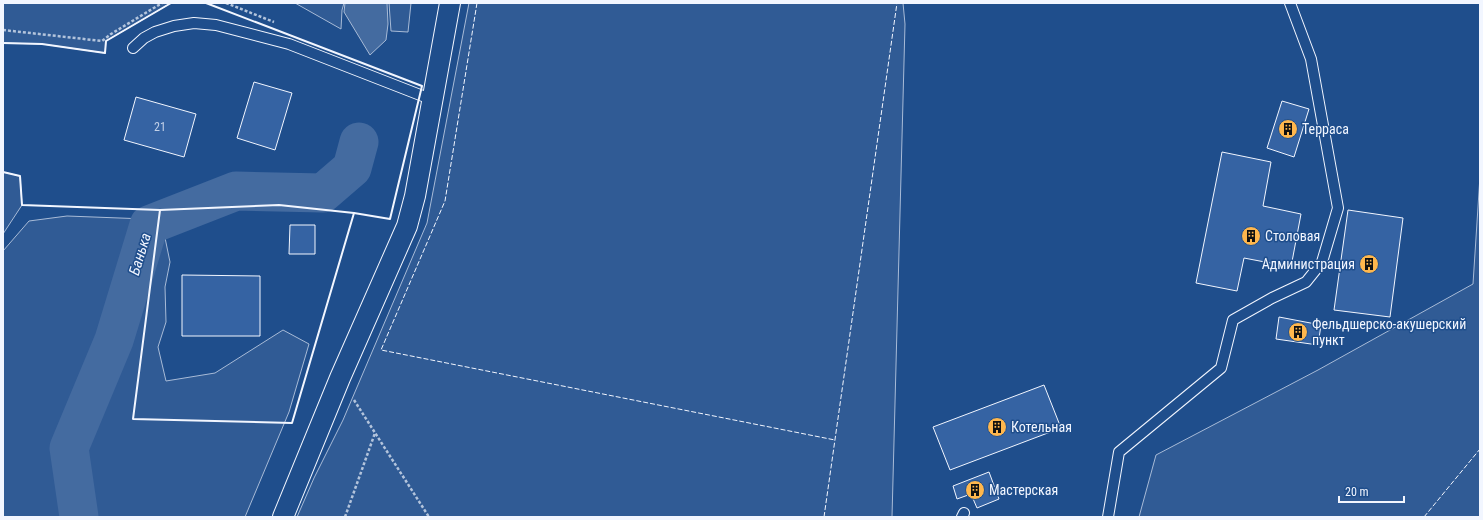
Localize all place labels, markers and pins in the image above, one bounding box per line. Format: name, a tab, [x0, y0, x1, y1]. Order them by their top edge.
building icon: Терраса	[1277, 118, 1299, 140]
place label: Терраса	[1302, 121, 1349, 137]
building icon: Столовая	[1240, 225, 1262, 247]
place label: Столовая	[1265, 228, 1320, 244]
building icon: Администрация	[1358, 253, 1380, 275]
place label: Администрация	[1262, 256, 1355, 272]
place label: Фельдшерско-акушерский пункт	[1312, 316, 1466, 348]
building icon: Фельдшерско-акушерский пункт	[1287, 321, 1309, 343]
building icon: Котельная	[986, 416, 1008, 438]
place label: Котельная	[1011, 419, 1072, 435]
building icon: Мастерская	[964, 479, 986, 501]
place label: Мастерская	[989, 482, 1058, 498]

